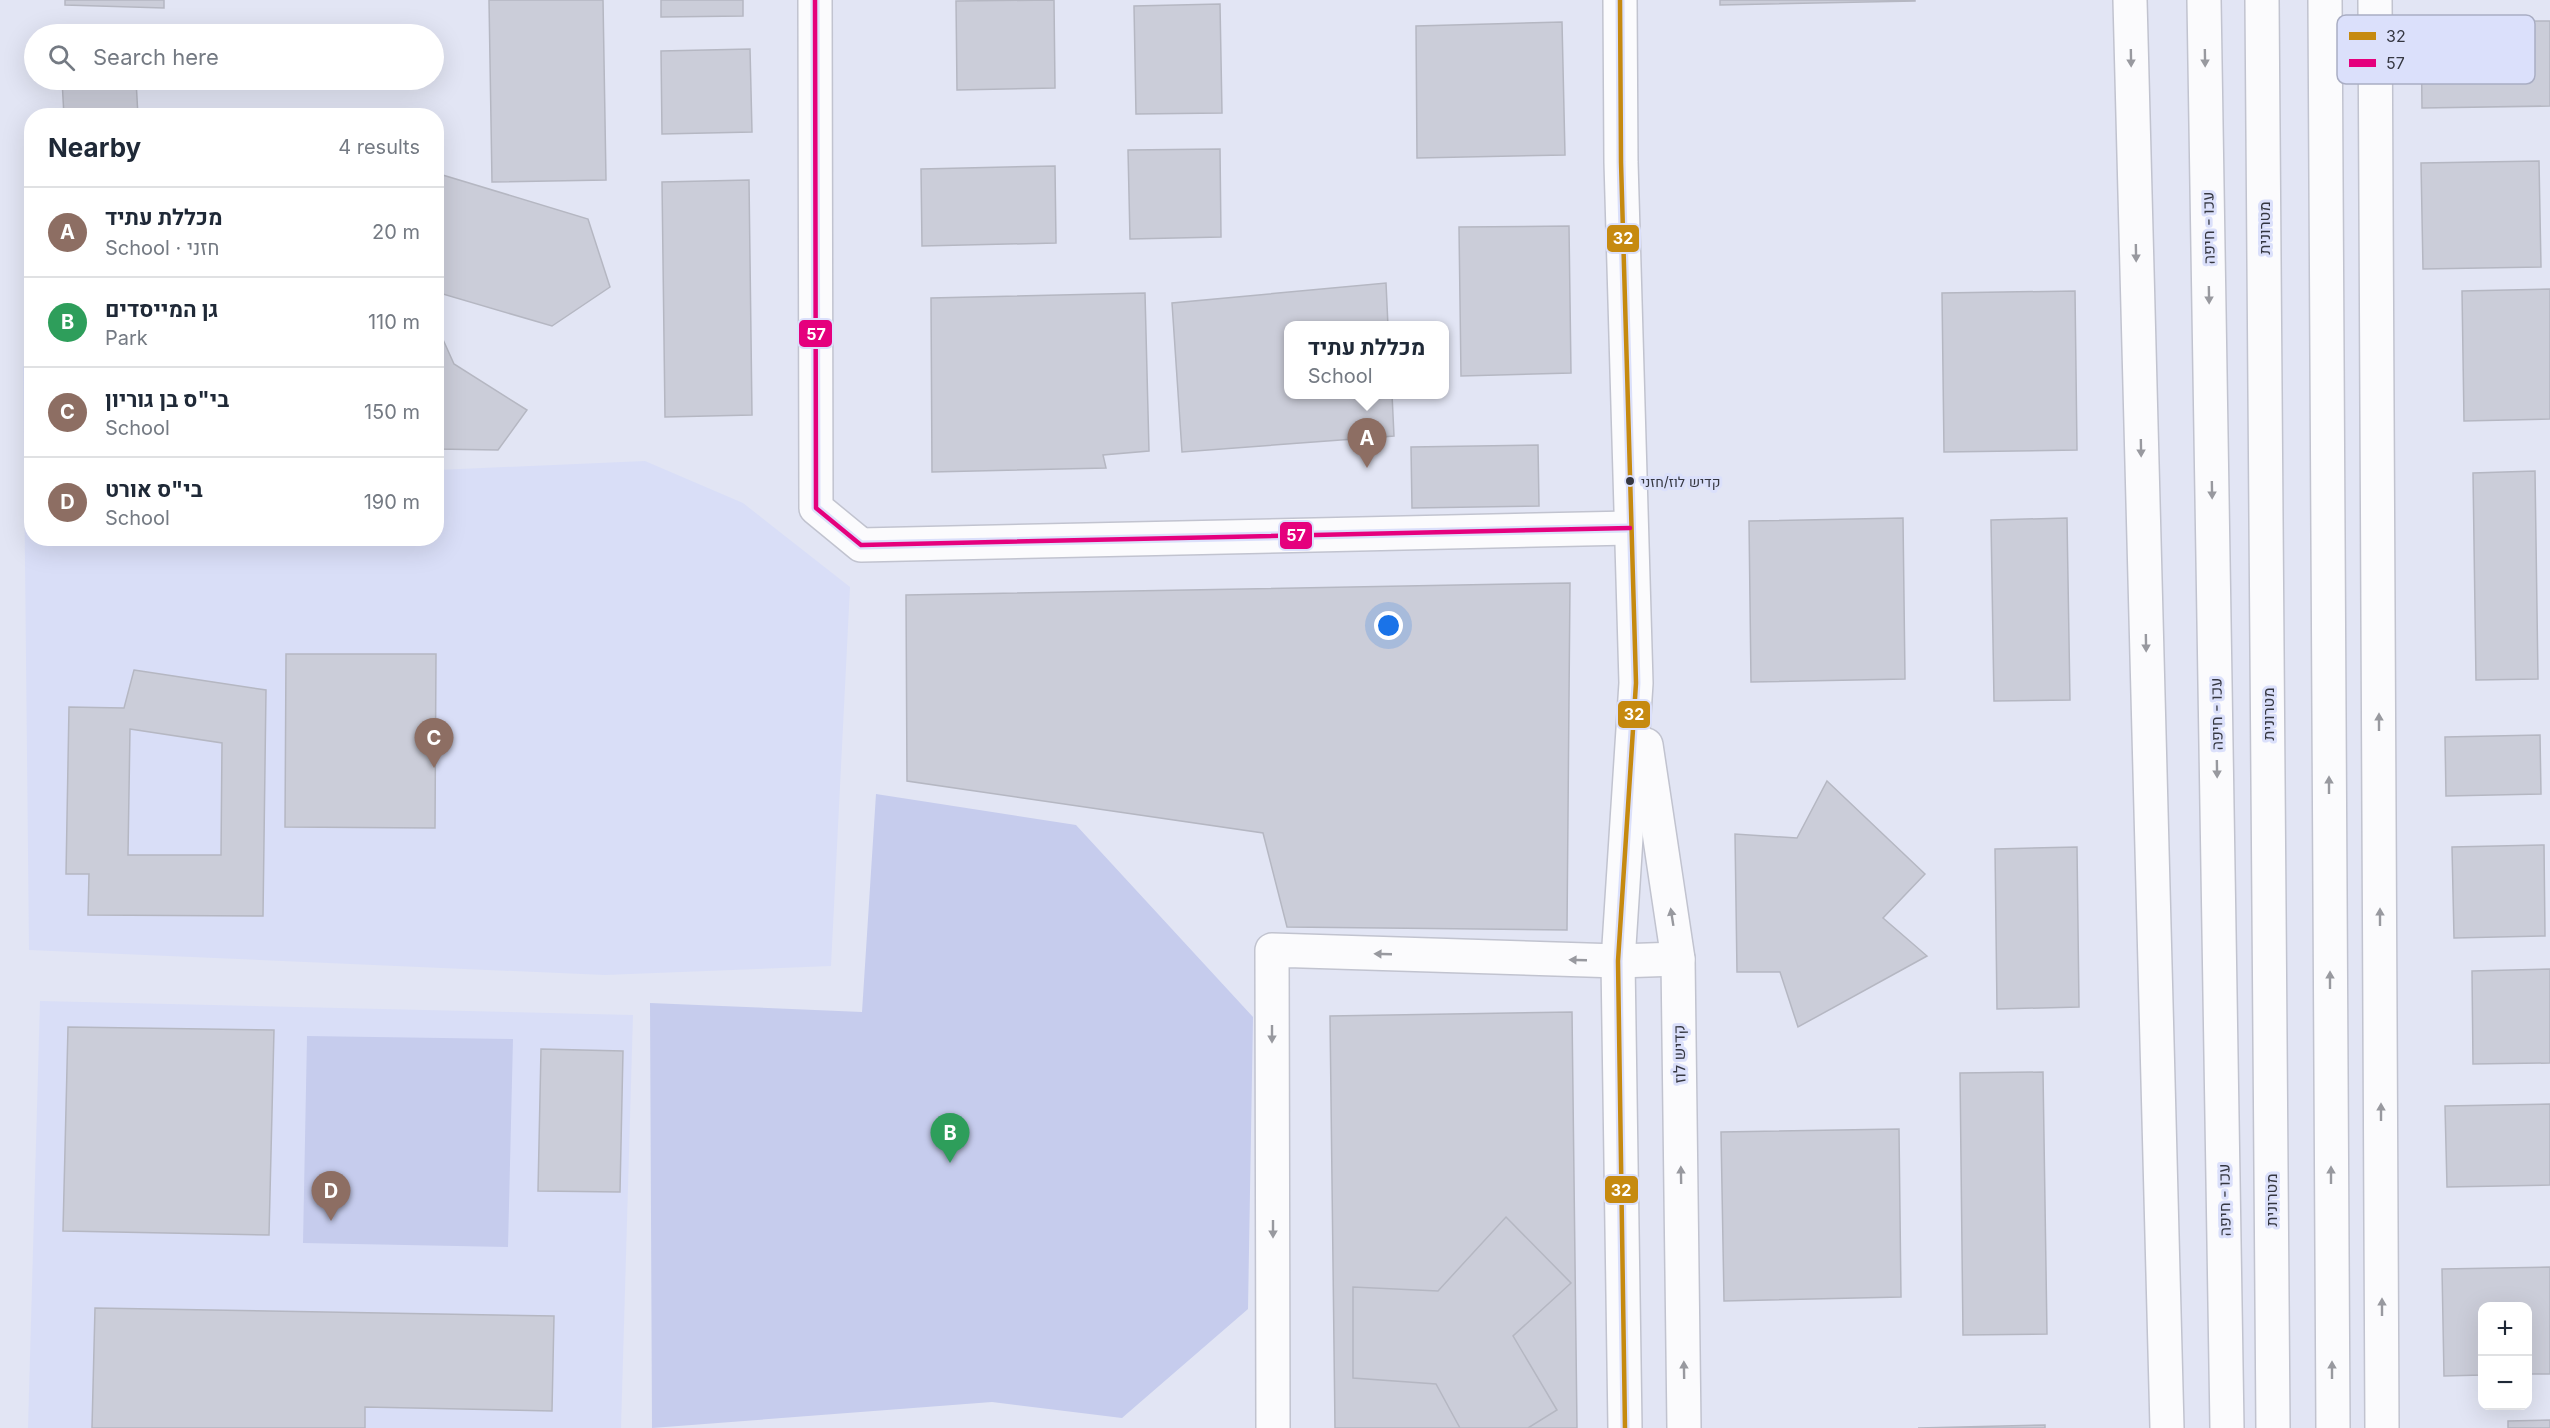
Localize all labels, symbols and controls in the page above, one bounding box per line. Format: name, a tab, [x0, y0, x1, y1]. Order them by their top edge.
legend	[2337, 15, 2535, 84]
search box	[24, 24, 444, 90]
text: 32	[2386, 26, 2406, 46]
icon: search	[45, 41, 78, 74]
text: Search here	[93, 44, 219, 70]
one-way arrow	[2127, 49, 2136, 68]
one-way arrow	[2200, 49, 2210, 68]
text: 57	[2386, 53, 2405, 73]
text: Nearby	[48, 132, 141, 163]
text: 4 results	[338, 135, 420, 159]
street label: עכו - חיפה	[2197, 191, 2219, 265]
street label: מטרונית	[2254, 201, 2274, 255]
text: מכללת עתיד	[105, 204, 223, 230]
text: A	[60, 220, 75, 244]
text: 20 m	[372, 220, 420, 244]
line badge: 32	[1606, 224, 1640, 253]
text: 32	[1613, 228, 1633, 248]
text: School · חזני	[105, 236, 219, 260]
one-way arrow	[2132, 244, 2141, 263]
one-way arrow	[2204, 286, 2214, 305]
text: גן המייסדים	[105, 296, 218, 322]
text: B	[61, 310, 74, 334]
text: 110 m	[368, 310, 420, 334]
line badge: 57	[798, 319, 833, 348]
popup	[1284, 321, 1449, 399]
text: 57	[806, 324, 826, 344]
text: Park	[105, 326, 148, 350]
text: מכללת עתיד	[1308, 334, 1425, 360]
text: School	[1308, 364, 1373, 388]
text: בי"ס בן גוריון	[105, 386, 229, 412]
text: C	[60, 400, 75, 424]
text: 150 m	[364, 400, 420, 424]
text: School	[105, 416, 170, 440]
pin: A	[1348, 418, 1386, 468]
one-way arrow	[2137, 439, 2146, 458]
place label: קדיש לוז/חזני	[1641, 473, 1720, 490]
marker: קדיש לוז/חזני	[1624, 475, 1636, 487]
text: בי"ס אורט	[105, 476, 203, 502]
one-way arrow	[2207, 481, 2217, 500]
text: D	[60, 490, 75, 514]
text: 190 m	[364, 490, 420, 514]
text: School	[105, 506, 170, 530]
line badge: 57	[1279, 521, 1313, 550]
text: 57	[1286, 525, 1306, 545]
your location	[1374, 611, 1403, 640]
one-way arrow	[2142, 634, 2151, 653]
street label: עכו - חיפה	[2205, 677, 2227, 751]
street label: מטרונית	[2258, 687, 2278, 741]
line badge: 32	[1617, 700, 1651, 729]
text: 32	[1624, 704, 1644, 724]
one-way arrow	[2374, 712, 2383, 731]
pin: C	[414, 718, 454, 768]
one-way arrow	[2212, 760, 2221, 779]
one-way arrow	[2324, 775, 2334, 794]
one-way arrow	[1667, 907, 1676, 926]
one-way arrow	[2375, 907, 2385, 926]
one-way arrow	[1373, 949, 1392, 958]
one-way arrow	[1568, 955, 1587, 965]
one-way arrow	[2325, 970, 2335, 989]
street label: קדיש לוז	[1668, 1024, 1690, 1084]
one-way arrow	[1267, 1025, 1277, 1044]
one-way arrow	[2376, 1102, 2386, 1121]
pin: B	[930, 1114, 970, 1163]
street label: עכו - חיפה	[2213, 1163, 2235, 1237]
one-way arrow	[1676, 1165, 1686, 1184]
one-way arrow	[2326, 1165, 2336, 1184]
pin: D	[312, 1172, 350, 1221]
street label: מטרונית	[2261, 1173, 2281, 1227]
line badge: 32	[1604, 1175, 1639, 1204]
text: 32	[1611, 1180, 1631, 1200]
one-way arrow	[1268, 1220, 1278, 1239]
one-way arrow	[2377, 1297, 2387, 1316]
map controls	[2478, 1302, 2532, 1410]
button: +	[2478, 1302, 2532, 1356]
button: −	[2478, 1356, 2532, 1410]
one-way arrow	[1679, 1360, 1688, 1379]
one-way arrow	[2328, 1360, 2337, 1379]

